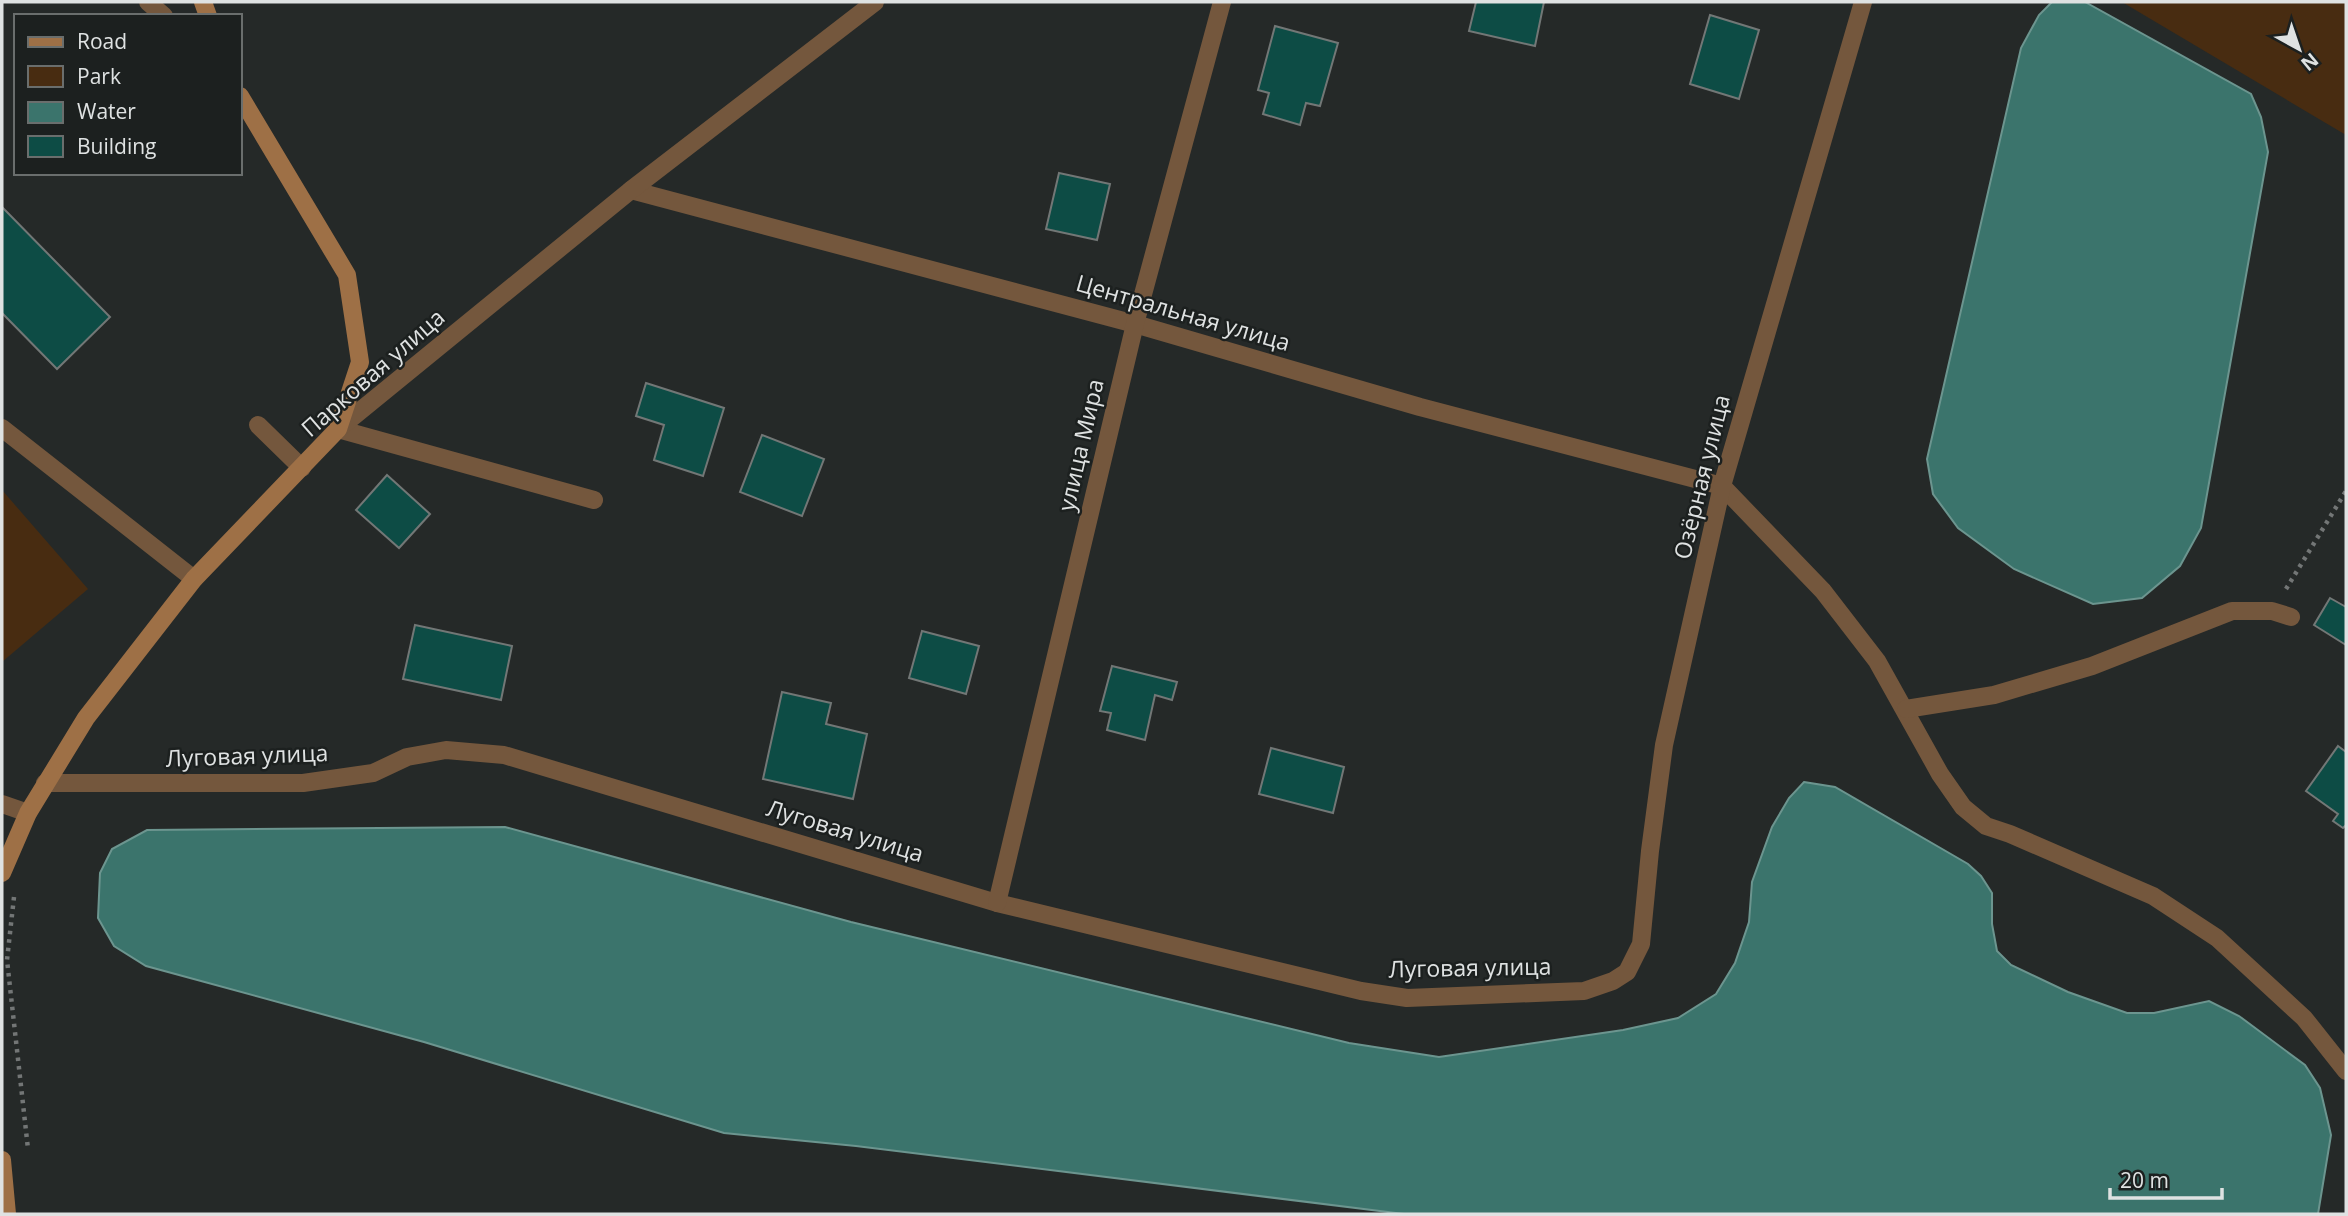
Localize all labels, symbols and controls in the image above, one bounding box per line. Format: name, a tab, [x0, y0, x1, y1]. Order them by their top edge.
legend	[14, 14, 242, 175]
north arrow	[2264, 14, 2334, 84]
text: Road	[77, 27, 127, 55]
text: N	[2296, 47, 2324, 77]
text: Park	[77, 62, 121, 90]
text: Water	[77, 97, 136, 125]
text: Building	[77, 132, 156, 160]
street label: Центральная улица	[1072, 266, 1294, 358]
street label: Парковая улица	[294, 301, 451, 444]
street label: улица Мира	[1049, 376, 1111, 514]
street label: Озёрная улица	[1665, 391, 1737, 562]
street label: Луговая улица	[165, 736, 329, 774]
street label: Луговая улица	[763, 791, 928, 869]
street label: Луговая улица	[1388, 950, 1552, 984]
scale bar	[2110, 1156, 2222, 1200]
text: 20 m	[2120, 1166, 2169, 1194]

